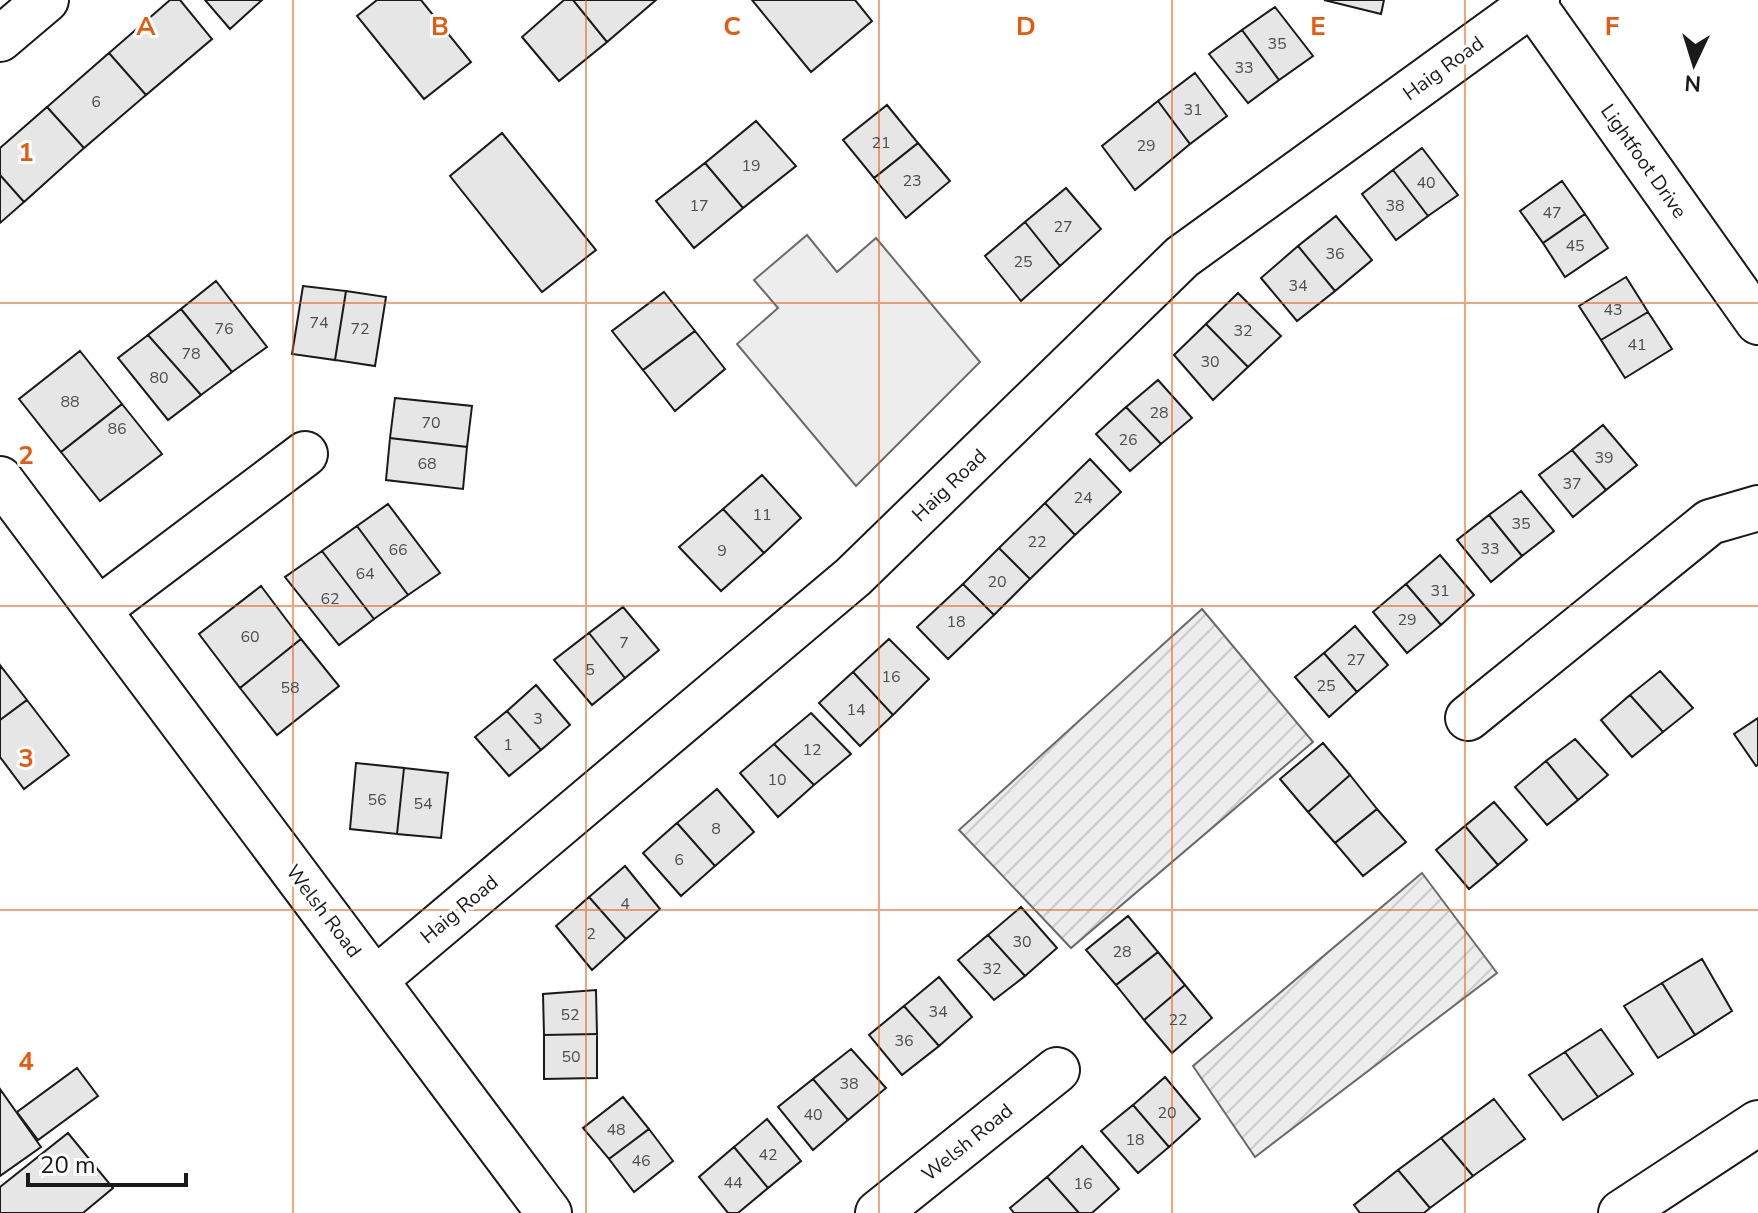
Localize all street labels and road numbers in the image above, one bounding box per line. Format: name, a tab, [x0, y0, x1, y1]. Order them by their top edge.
street label: Haig Road	[1397, 30, 1489, 107]
street label: Lightfoot Drive	[1594, 99, 1693, 224]
street label: Haig Road	[906, 443, 992, 528]
street label: Welsh Road	[280, 859, 367, 963]
street label: Haig Road	[415, 869, 504, 950]
street label: Welsh Road	[916, 1097, 1019, 1187]

